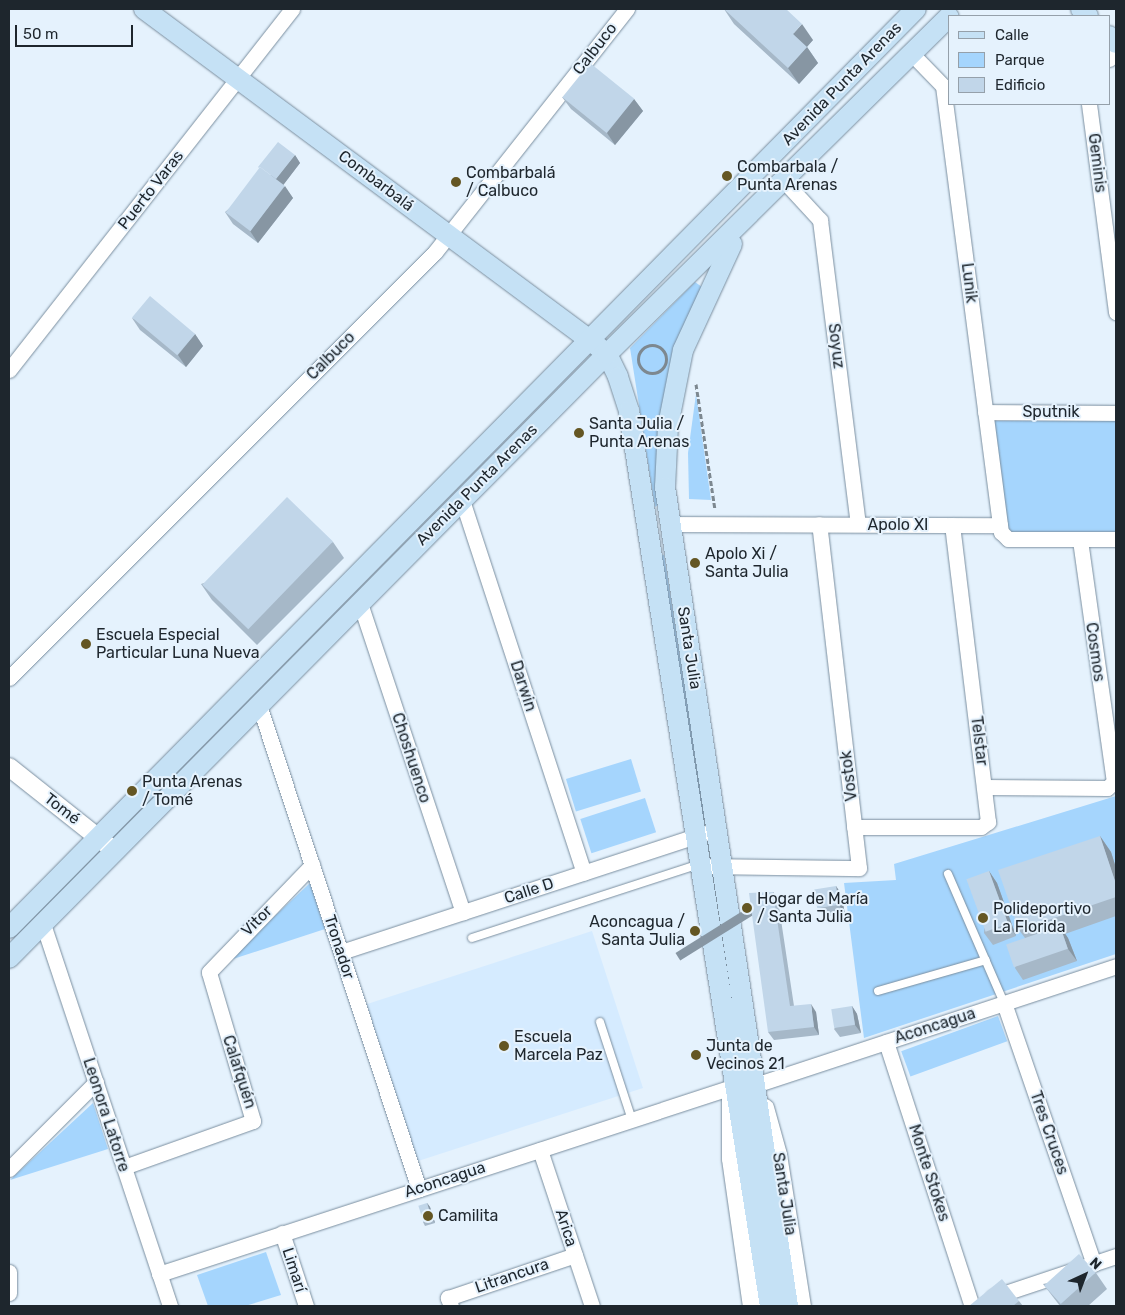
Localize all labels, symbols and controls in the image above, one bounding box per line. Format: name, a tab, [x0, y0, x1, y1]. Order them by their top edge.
scale bar	[18, 15, 135, 47]
legend	[948, 15, 1110, 105]
street label: Avenida Punta Arenas	[778, 18, 906, 150]
street label: Calbuco	[569, 19, 621, 79]
text: 50 m	[23, 25, 58, 43]
text: Calle	[995, 26, 1029, 44]
text: Parque	[995, 51, 1045, 69]
text: Edificio	[995, 76, 1045, 94]
street label: Geminis	[1084, 132, 1110, 194]
street label: Puerto Varas	[114, 146, 188, 234]
street label: Combarbalá	[334, 146, 418, 216]
place label: Combarbala / Punta Arenas	[737, 157, 838, 195]
place label: Combarbalá / Calbuco	[466, 163, 556, 201]
marker: Combarbala / Punta Arenas	[721, 170, 733, 182]
marker: Combarbalá / Calbuco	[450, 176, 462, 188]
street label: Lunik	[957, 262, 981, 304]
street label: Soyuz	[824, 322, 848, 370]
street label: Calbuco	[303, 328, 359, 384]
street label: Sputnik	[1022, 402, 1080, 422]
place label: Santa Julia / Punta Arenas	[589, 414, 690, 452]
street label: Avenida Punta Arenas	[412, 420, 542, 550]
marker: Santa Julia / Punta Arenas	[573, 427, 585, 439]
street label: Apolo XI	[868, 515, 928, 535]
place label: Apolo Xi / Santa Julia	[705, 544, 789, 582]
marker: Apolo Xi / Santa Julia	[689, 557, 701, 569]
street label: Santa Julia	[673, 605, 705, 691]
street label: Cosmos	[1081, 621, 1109, 683]
place label: Escuela Especial Particular Luna Nueva	[96, 625, 260, 663]
marker: Escuela Especial Particular Luna Nueva	[80, 638, 92, 650]
street label: Darwin	[506, 658, 540, 714]
street label: Choshuenco	[387, 710, 435, 806]
street label: Telstar	[966, 715, 992, 767]
street label: Vostok	[836, 750, 862, 802]
place label: Punta Arenas / Tomé	[142, 772, 243, 810]
marker: Punta Arenas / Tomé	[126, 785, 138, 797]
street label: Tomé	[40, 789, 84, 829]
street label: Calle D	[502, 874, 556, 908]
place label: Hogar de María / Santa Julia	[757, 889, 869, 927]
place label: Polideportivo La Florida	[993, 899, 1091, 937]
street label: Vitor	[238, 902, 276, 940]
marker: Hogar de María / Santa Julia	[741, 902, 753, 914]
street label: Tronador	[320, 912, 358, 982]
place label: Aconcagua / Santa Julia	[589, 912, 685, 950]
marker: Polideportivo La Florida	[977, 912, 989, 924]
marker: Aconcagua / Santa Julia	[689, 925, 701, 937]
street label: Aconcagua	[892, 1004, 978, 1048]
place label: Escuela Marcela Paz	[514, 1027, 603, 1065]
street label: Calafquén	[218, 1033, 260, 1111]
place label: Junta de Vecinos 21	[706, 1036, 785, 1074]
marker: Escuela Marcela Paz	[498, 1040, 510, 1052]
marker: Junta de Vecinos 21	[690, 1049, 702, 1061]
street label: Leonora Latorre	[79, 1056, 133, 1174]
street label: Tres Cruces	[1026, 1089, 1072, 1177]
street label: Monte Stokes	[904, 1122, 954, 1224]
street label: Santa Julia	[768, 1151, 800, 1237]
street label: Aconcagua	[402, 1158, 488, 1202]
place label: Camilita	[438, 1206, 498, 1226]
street label: Arica	[551, 1207, 581, 1249]
marker: Camilita	[422, 1210, 434, 1222]
street label: Limarí	[278, 1245, 310, 1295]
north arrow	[1060, 1250, 1110, 1300]
street label: Litrancura	[473, 1254, 551, 1298]
text: N	[1086, 1254, 1105, 1273]

